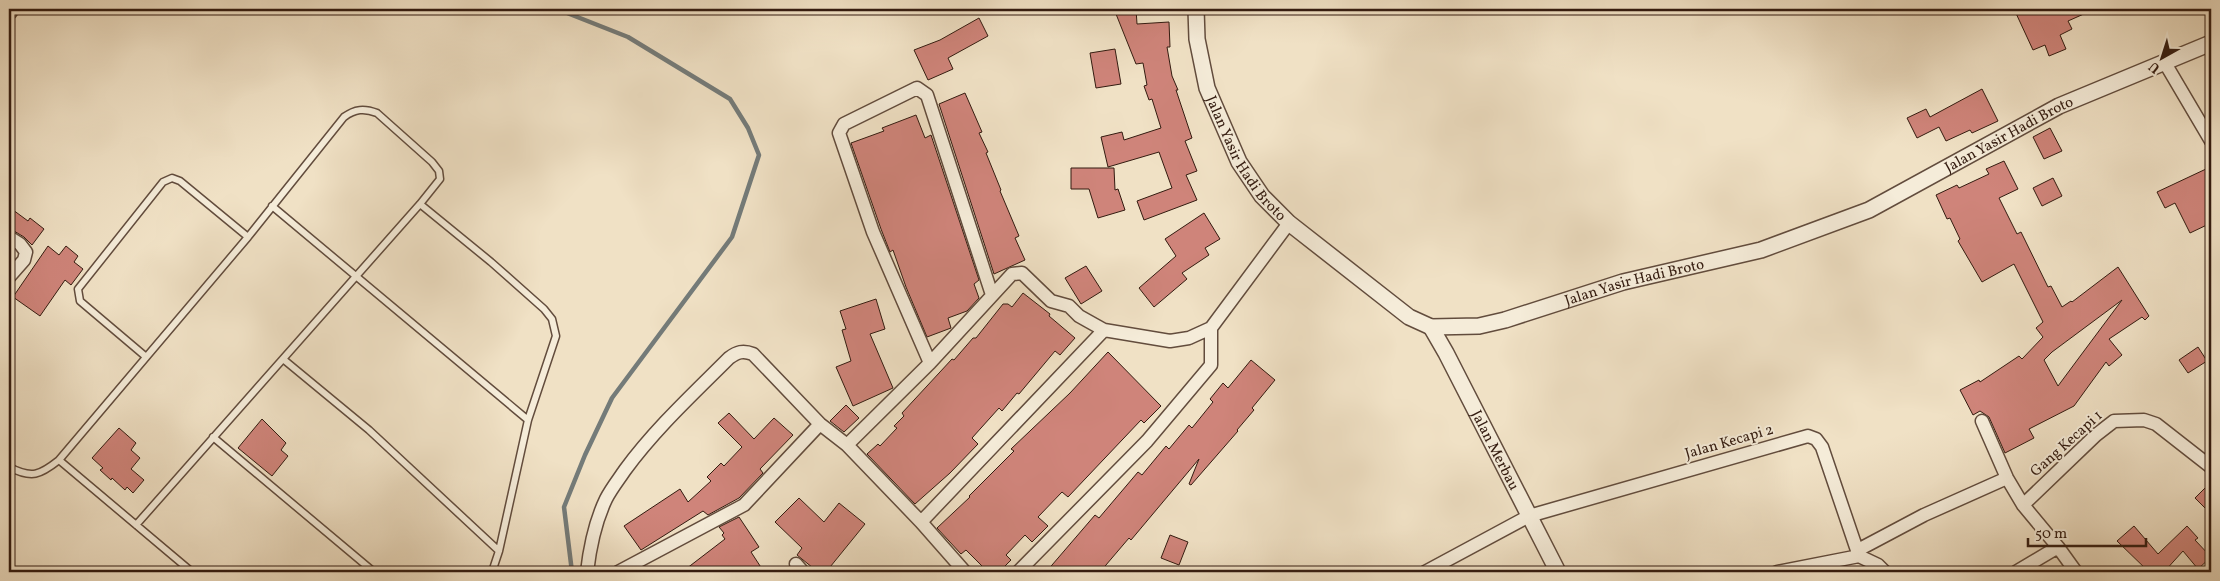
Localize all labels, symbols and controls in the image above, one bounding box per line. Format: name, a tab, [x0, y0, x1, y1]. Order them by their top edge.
north arrow	[2138, 32, 2188, 82]
text: U	[2145, 56, 2164, 77]
street label: Jalan Yasir Hadi Broto	[1941, 92, 2077, 179]
street label: Jalan Yasir Hadi Broto	[1200, 93, 1290, 227]
street label: Jalan Yasir Hadi Broto	[1562, 255, 1706, 312]
street label: Gang Kecapi 1	[2026, 406, 2108, 482]
street label: Jalan Merbau	[1465, 407, 1524, 495]
street label: Jalan Kecapi 2	[1683, 420, 1776, 465]
scale bar	[2028, 516, 2145, 548]
text: 50 m	[2035, 524, 2067, 545]

